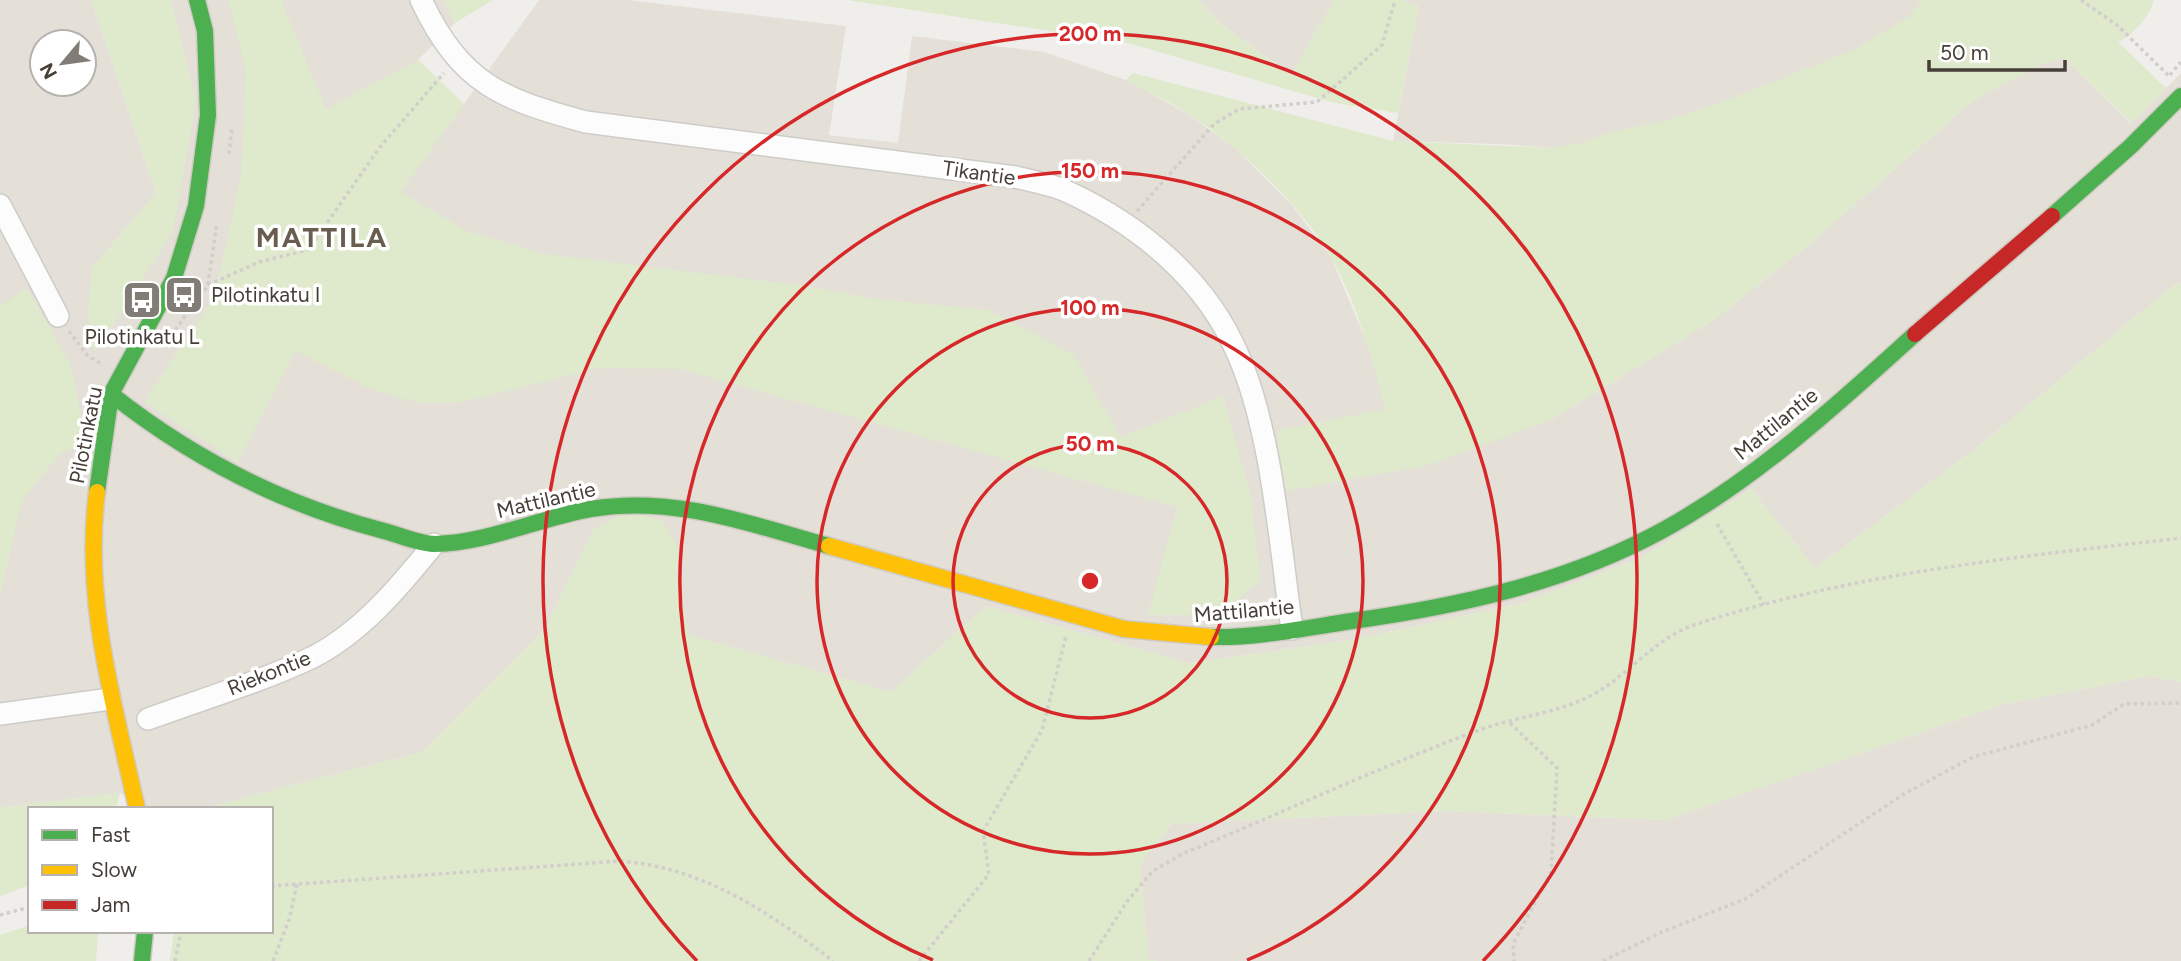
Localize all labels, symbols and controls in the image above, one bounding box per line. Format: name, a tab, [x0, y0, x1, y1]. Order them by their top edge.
text: 200 m	[1059, 21, 1121, 46]
north arrow	[28, 28, 98, 98]
scale bar	[1929, 28, 2066, 72]
text: 50 m	[1940, 40, 1989, 65]
text: N	[35, 59, 62, 83]
street label: Tikantie	[941, 155, 1017, 190]
text: 150 m	[1061, 158, 1119, 183]
district label: MATTILA	[256, 220, 388, 254]
bus stop icon: Pilotinkatu I	[163, 274, 205, 316]
bus stop icon: Pilotinkatu L	[121, 279, 163, 321]
place label: Pilotinkatu I	[211, 282, 321, 307]
text: 100 m	[1060, 295, 1120, 320]
place label: Pilotinkatu L	[85, 324, 199, 349]
street label: Mattilantie	[1729, 382, 1823, 465]
street label: Pilotinkatu	[64, 384, 107, 486]
text: 50 m	[1065, 431, 1115, 456]
street label: Mattilantie	[494, 476, 598, 523]
centre of rings	[1078, 569, 1102, 593]
street label: Mattilantie	[1193, 594, 1295, 627]
street label: Riekontie	[224, 645, 314, 701]
legend	[28, 807, 273, 933]
text: Fast	[91, 822, 131, 847]
text: Slow	[91, 857, 137, 882]
text: Jam	[91, 892, 130, 917]

